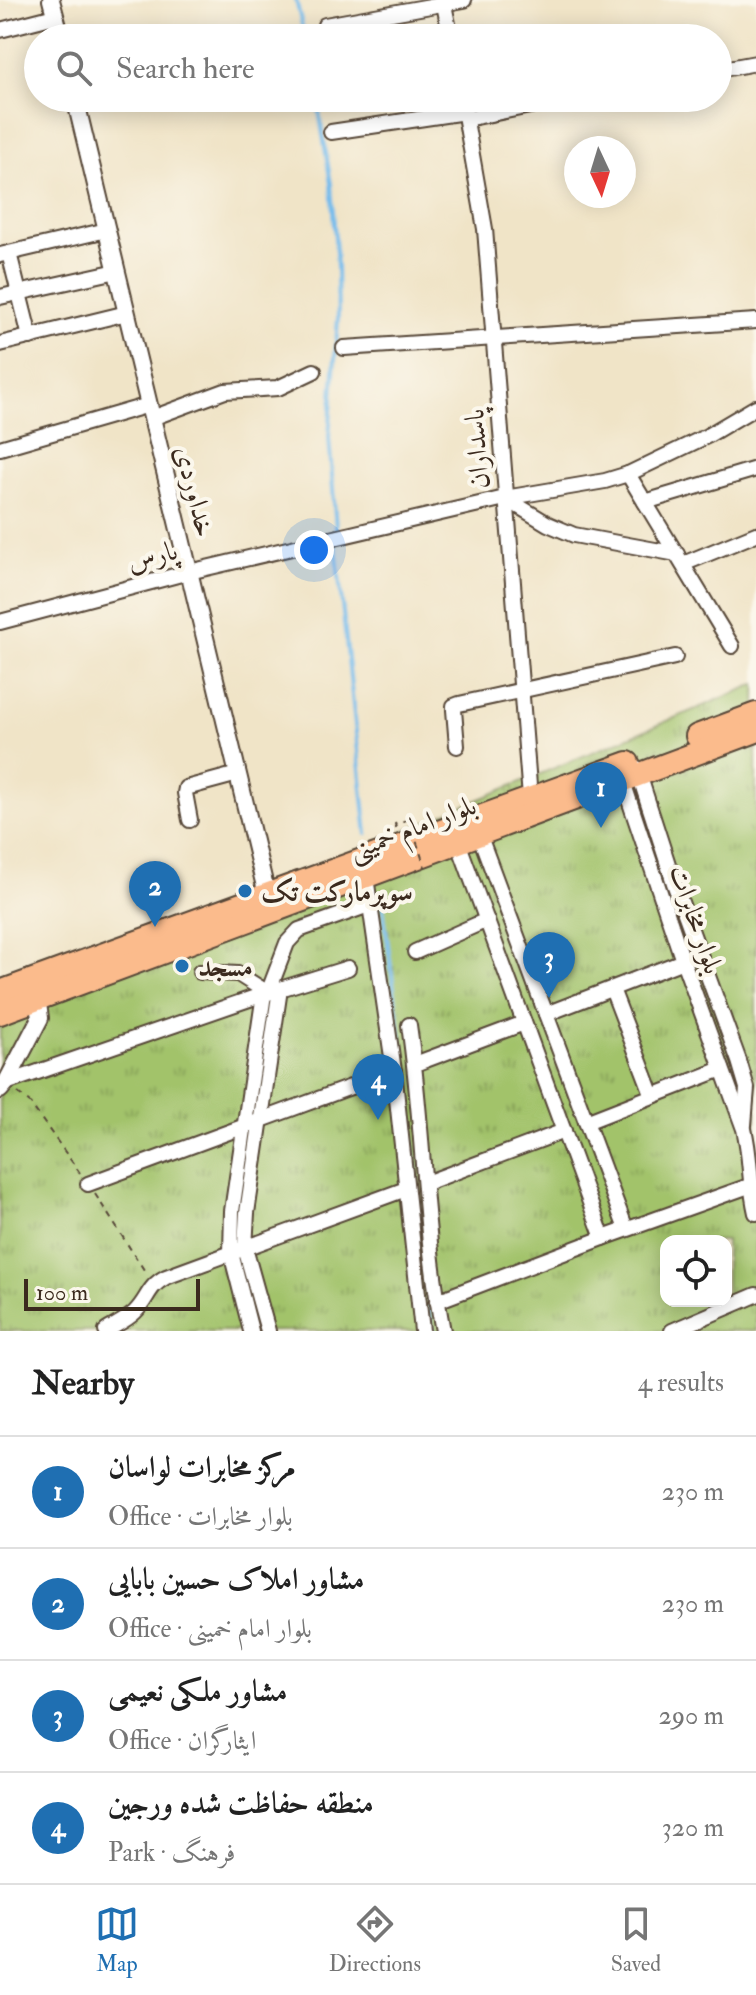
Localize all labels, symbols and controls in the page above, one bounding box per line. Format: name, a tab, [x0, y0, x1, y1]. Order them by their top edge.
search box	[24, 24, 732, 112]
icon: search	[52, 46, 96, 90]
text: Search here	[116, 50, 255, 87]
north arrow	[564, 136, 636, 208]
street label: پاسداران	[457, 406, 500, 490]
street label: خداوردی	[166, 442, 223, 541]
your location	[294, 530, 334, 570]
street label: پارس	[123, 533, 184, 582]
pin: 1	[575, 762, 627, 828]
street label: بلوار امام خمینی	[344, 788, 484, 874]
street label: بلوار مخابرات	[661, 860, 731, 979]
pin: 2	[129, 861, 181, 927]
place label: سوپرمارکت تک	[261, 875, 413, 910]
marker: سوپرمارکت تک	[236, 882, 254, 900]
pin: 3	[523, 932, 575, 998]
place label: مسجد	[198, 950, 253, 985]
marker: مسجد	[173, 957, 191, 975]
pin: 4	[352, 1054, 404, 1120]
map controls	[660, 1235, 732, 1307]
button: locate	[660, 1235, 732, 1307]
scale bar	[24, 1275, 200, 1311]
text: 100 m	[36, 1279, 88, 1307]
text: Nearby	[32, 1362, 134, 1405]
text: 4 results	[638, 1367, 724, 1399]
text: مرکز مخابرات لواسان	[108, 1449, 296, 1486]
text: 1	[53, 1476, 63, 1508]
text: 230 m	[662, 1476, 724, 1508]
text: Office · بلوار مخابرات	[108, 1501, 293, 1533]
text: مشاور املاک حسین بابایی	[108, 1561, 364, 1598]
text: 2	[51, 1588, 65, 1620]
text: 230 m	[662, 1588, 724, 1620]
text: Office · بلوار امام خمینی	[108, 1613, 312, 1645]
text: مشاور ملکی نعیمی	[108, 1673, 288, 1710]
text: 3	[53, 1700, 63, 1732]
text: 290 m	[659, 1700, 724, 1732]
text: Office · ایثارگران	[108, 1725, 256, 1757]
text: منطقه حفاظت شده ورجین	[108, 1785, 374, 1822]
text: 4	[51, 1812, 65, 1844]
text: 320 m	[662, 1812, 724, 1844]
text: Park · فرهنگ	[108, 1837, 236, 1869]
tab: Map	[95, 1902, 139, 1978]
tab: Directions	[329, 1902, 421, 1978]
tab: Saved	[611, 1902, 661, 1978]

